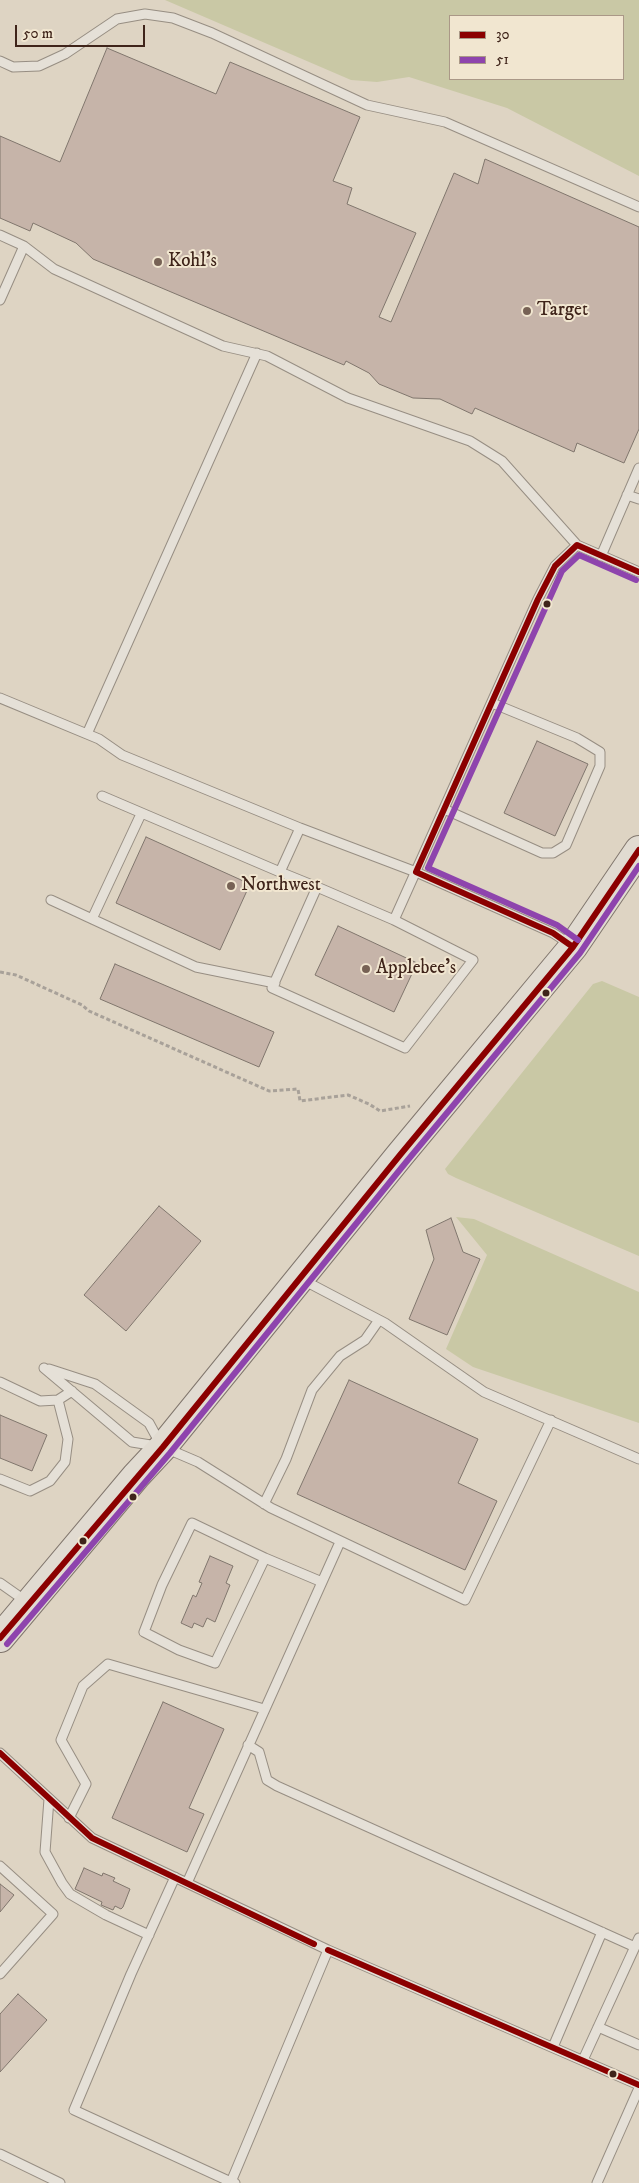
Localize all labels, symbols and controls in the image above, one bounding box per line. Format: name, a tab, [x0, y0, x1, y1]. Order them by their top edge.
scale bar	[18, 15, 148, 47]
legend	[449, 15, 624, 80]
text: 50 m	[23, 24, 53, 43]
text: 30	[496, 25, 510, 44]
text: 51	[496, 50, 509, 69]
place label: Kohl's	[168, 251, 217, 273]
marker: Kohl's	[152, 256, 164, 268]
place label: Target	[537, 300, 588, 322]
marker: Target	[521, 305, 533, 317]
unlabelled marker	[542, 599, 552, 609]
place label: Northwest	[241, 875, 321, 897]
marker: Northwest	[225, 880, 237, 892]
place label: Applebee's	[376, 958, 456, 980]
marker: Applebee's	[360, 963, 372, 975]
unlabelled marker	[541, 988, 551, 998]
unlabelled marker	[128, 1492, 138, 1502]
unlabelled marker	[78, 1536, 88, 1546]
unlabelled marker	[608, 2069, 618, 2079]

